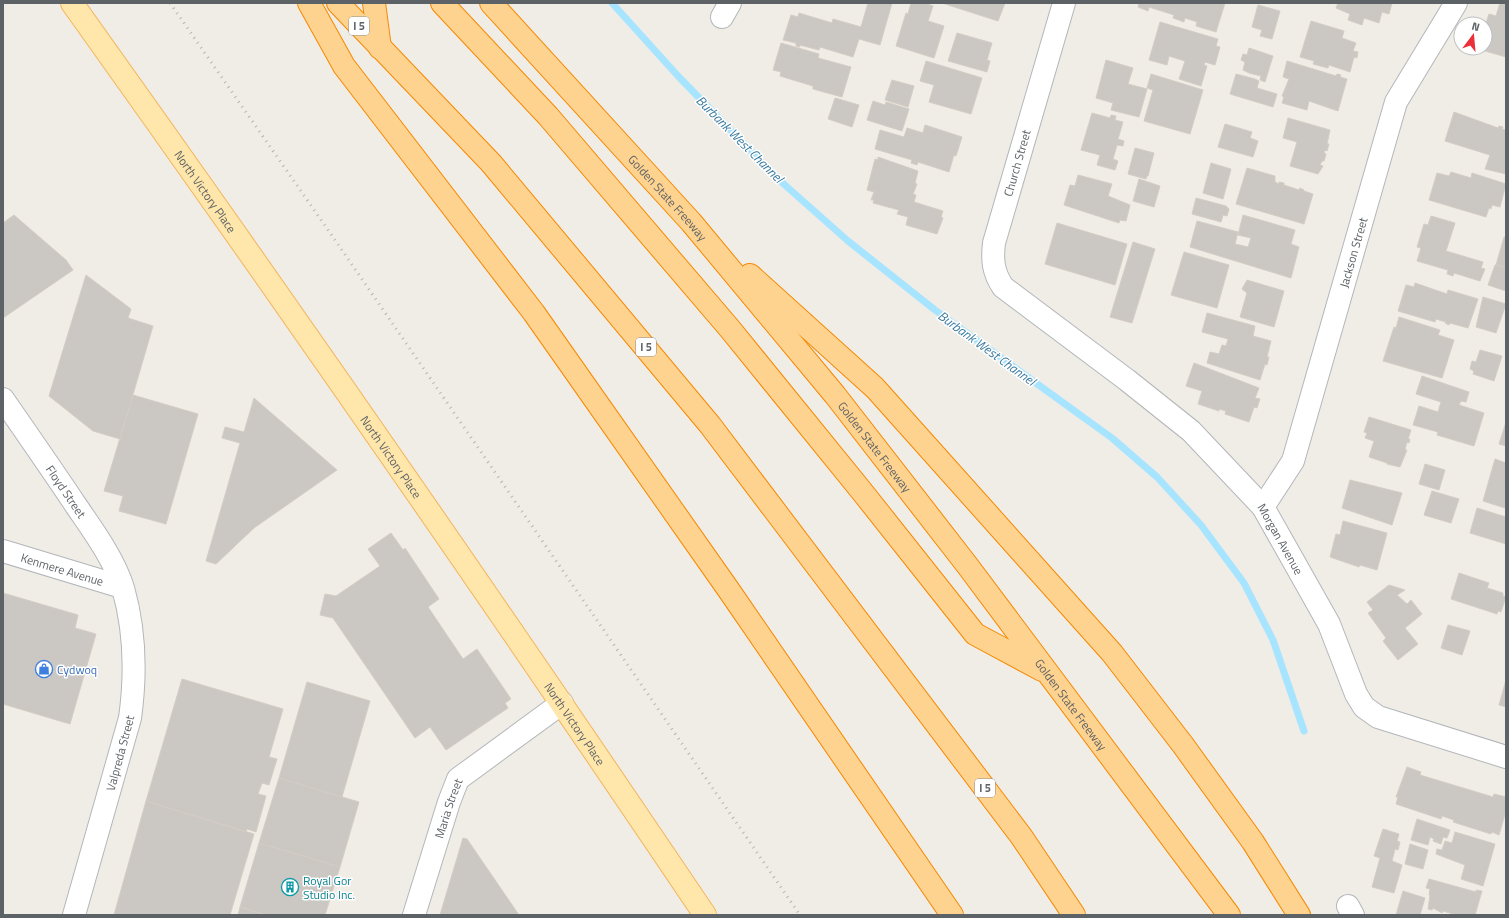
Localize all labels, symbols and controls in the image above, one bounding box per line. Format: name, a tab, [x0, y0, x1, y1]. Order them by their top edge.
north arrow	[1453, 16, 1493, 56]
road number: I 5	[349, 17, 369, 35]
text: N	[1470, 18, 1482, 35]
water label: Burbank West Channel	[692, 91, 790, 189]
street label: Church Street	[998, 127, 1036, 199]
street label: North Victory Place	[170, 146, 241, 236]
street label: Golden State Freeway	[624, 150, 712, 245]
street label: Jackson Street	[1334, 214, 1372, 290]
water label: Burbank West Channel	[934, 306, 1042, 392]
road number: I 5	[636, 338, 656, 356]
street label: Golden State Freeway	[834, 397, 917, 496]
street label: North Victory Place	[356, 412, 427, 502]
street label: Floyd Street	[42, 461, 92, 522]
street label: Morgan Avenue	[1253, 500, 1309, 578]
street label: Kenmere Avenue	[19, 547, 106, 590]
street label: Golden State Freeway	[1031, 654, 1112, 755]
shop icon: Cydwoq	[34, 659, 54, 679]
place label: Cydwoq	[57, 660, 97, 679]
street label: North Victory Place	[540, 678, 610, 769]
street label: Valpreda Street	[101, 712, 139, 793]
street label: Maria Street	[429, 775, 467, 841]
road number: I 5	[975, 779, 995, 797]
place label: Royal Gor Studio Inc.	[303, 871, 355, 904]
building icon: Royal Gor Studio Inc.	[280, 877, 300, 897]

